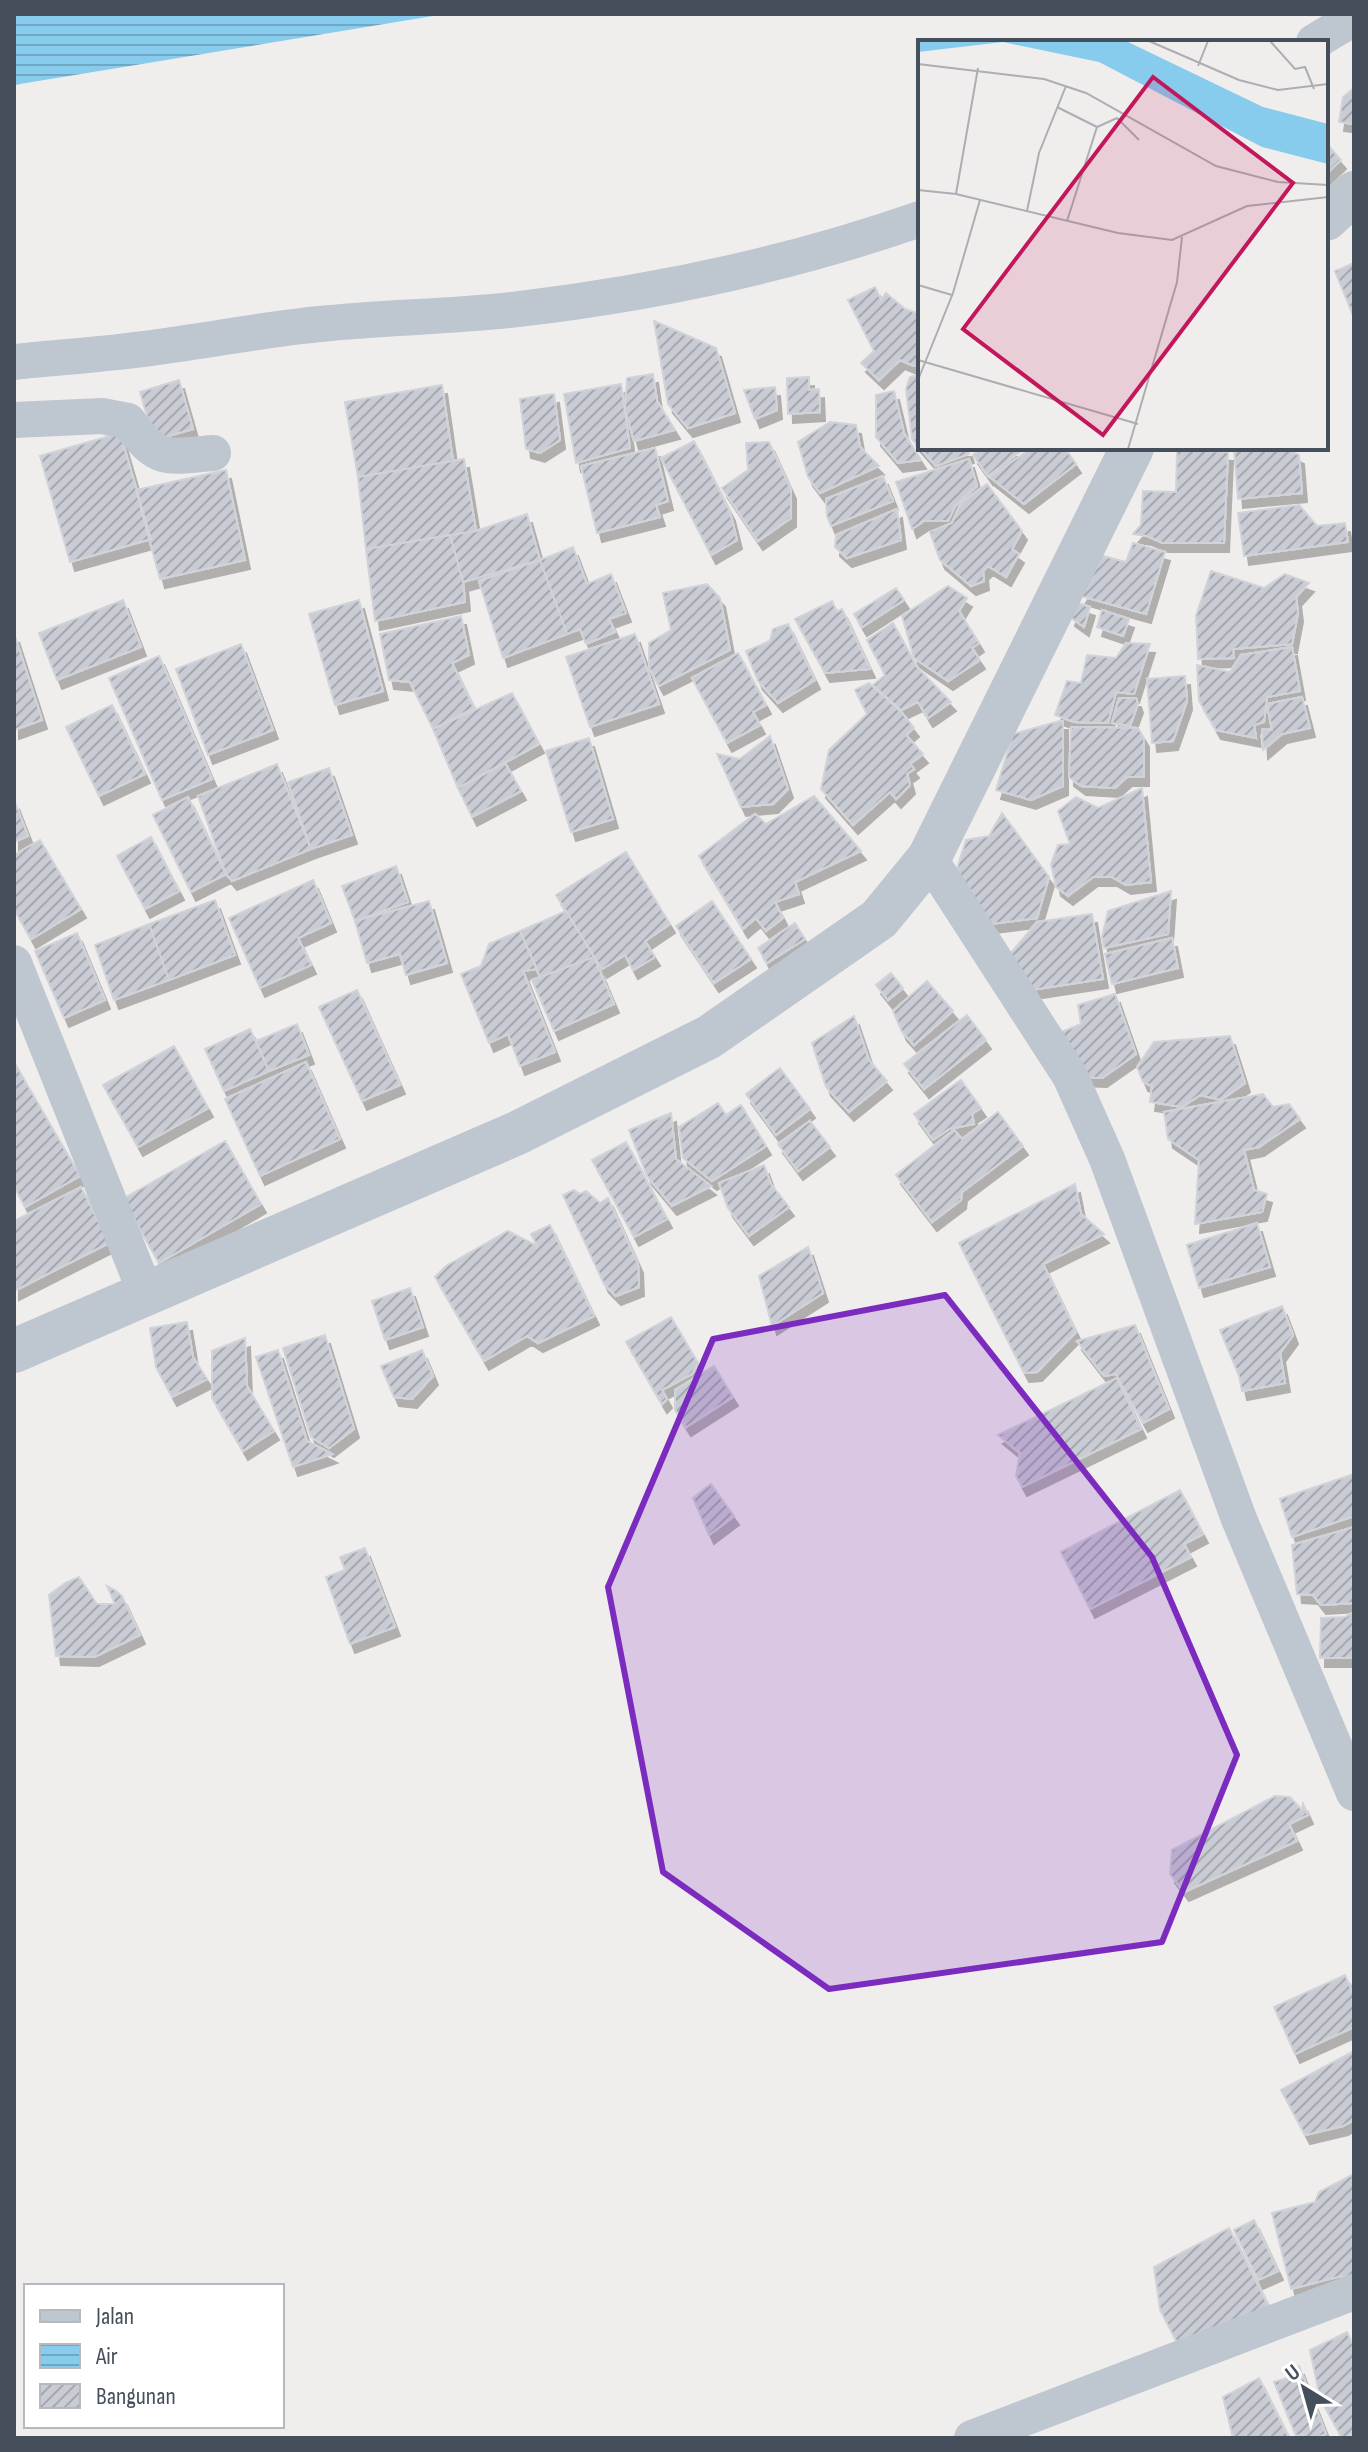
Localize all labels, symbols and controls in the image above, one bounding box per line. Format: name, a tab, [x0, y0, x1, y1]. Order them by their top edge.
inset map	[918, 40, 1328, 450]
legend	[24, 2284, 284, 2428]
text: Jalan	[95, 2302, 134, 2331]
text: Air	[95, 2342, 118, 2371]
north arrow	[1264, 2348, 1344, 2428]
text: U	[1280, 2359, 1306, 2387]
text: Bangunan	[96, 2382, 176, 2411]

